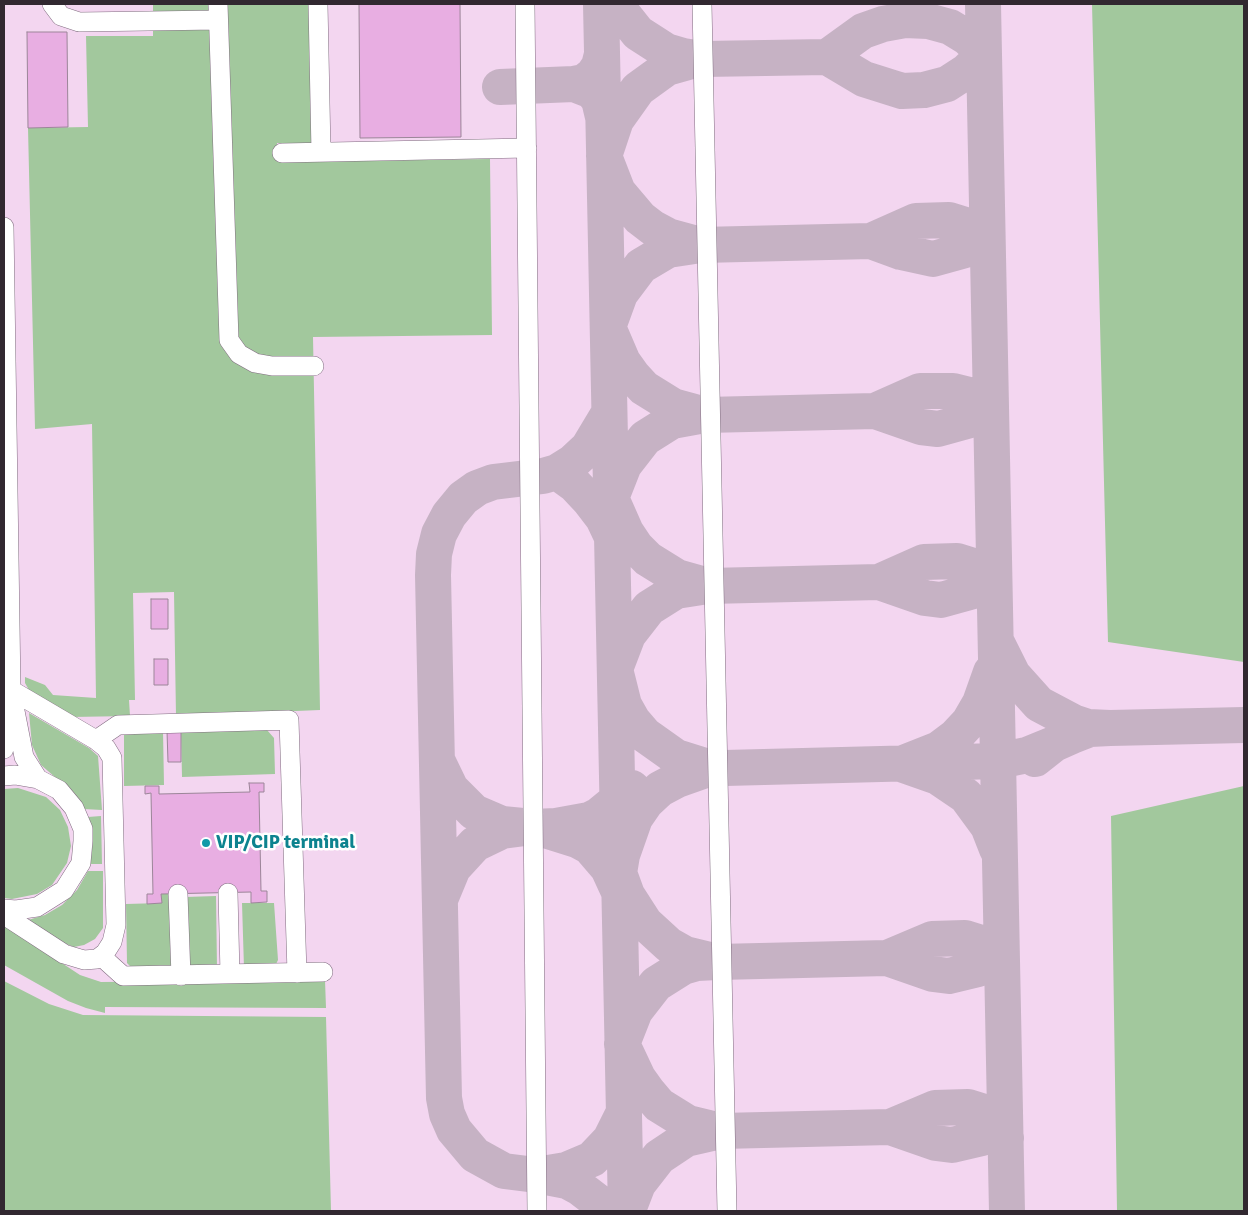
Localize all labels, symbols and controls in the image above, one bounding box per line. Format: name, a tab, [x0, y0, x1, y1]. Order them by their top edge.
place label: VIP/CIP terminal	[216, 832, 355, 854]
marker: VIP/CIP terminal	[200, 837, 212, 849]

